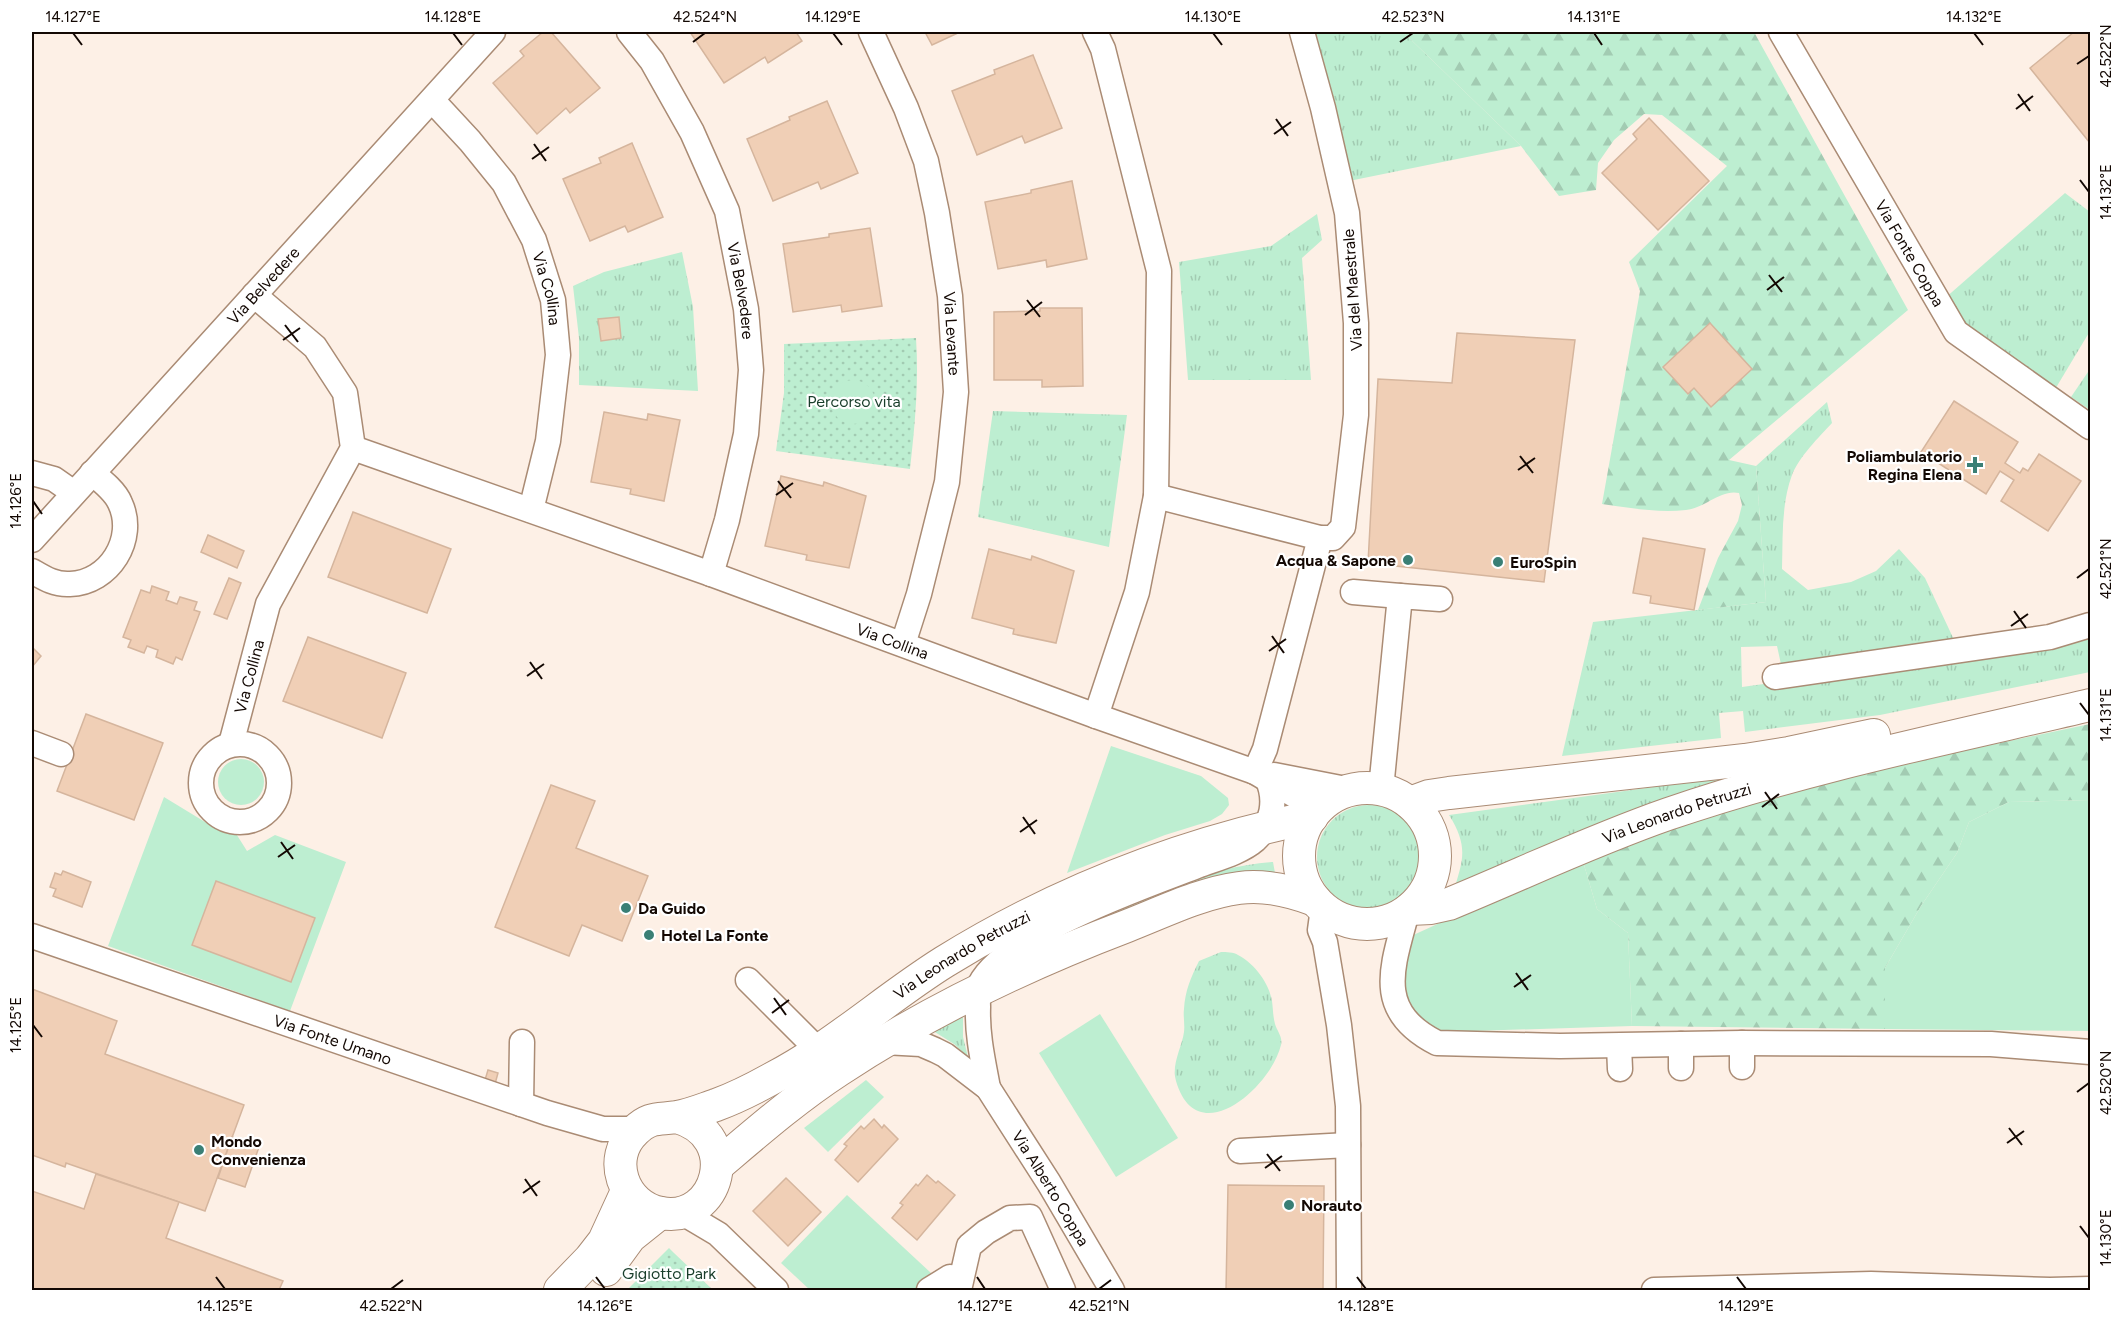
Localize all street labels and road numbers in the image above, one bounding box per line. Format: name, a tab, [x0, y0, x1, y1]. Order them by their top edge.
street label: Via Fonte Coppa	[1871, 197, 1948, 310]
street label: Via del Maestrale	[1339, 228, 1366, 352]
street label: Via Belvedere	[723, 241, 757, 340]
street label: Via Belvedere	[224, 243, 304, 328]
street label: Via Collina	[528, 250, 564, 326]
street label: Via Levante	[940, 291, 964, 376]
street label: Via Collina	[854, 619, 931, 663]
street label: Via Collina	[231, 637, 268, 715]
street label: Via Leonardo Petruzzi	[1600, 779, 1754, 848]
street label: Via Leonardo Petruzzi	[890, 907, 1033, 1003]
street label: Via Fonte Umano	[271, 1011, 394, 1069]
street label: Via Alberto Coppa	[1008, 1127, 1093, 1250]

